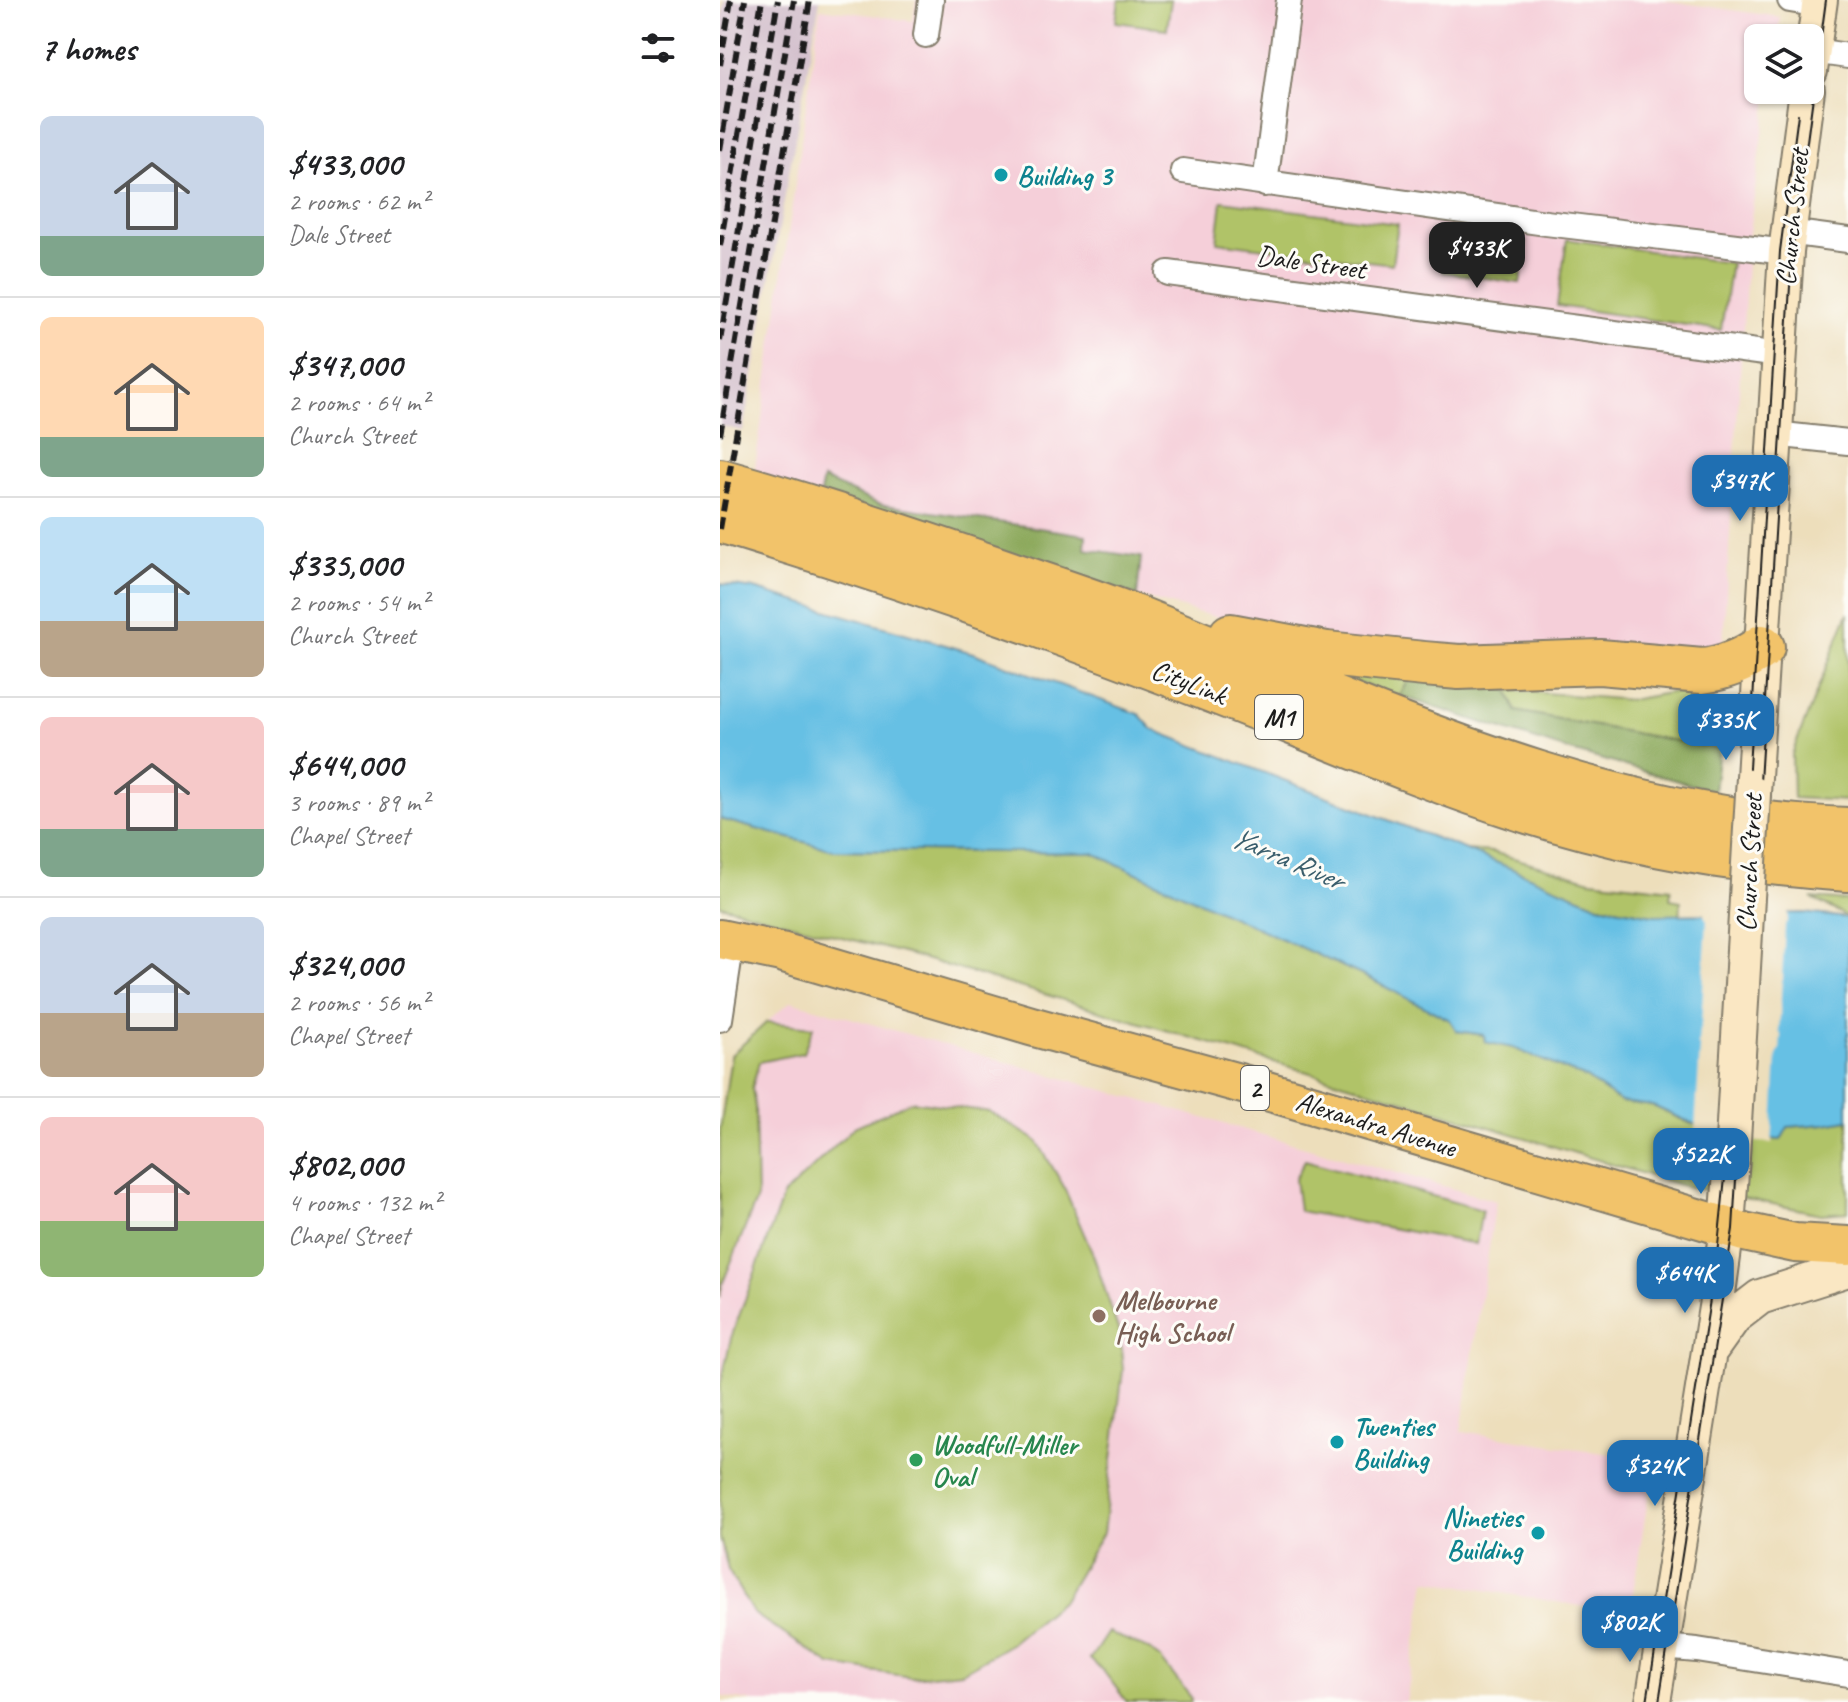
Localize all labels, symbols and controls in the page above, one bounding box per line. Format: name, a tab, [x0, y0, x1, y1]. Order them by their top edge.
map controls	[1744, 24, 1824, 104]
button: layers	[1744, 24, 1824, 104]
icon: filters	[636, 26, 680, 70]
text: 7 homes	[40, 27, 136, 70]
text: $433,000	[288, 142, 402, 185]
street label: Church Street	[1767, 144, 1817, 287]
icon: home	[104, 148, 200, 244]
place label: Building 3	[1017, 158, 1114, 193]
marker: Building 3	[992, 166, 1010, 184]
text: 2 rooms · 62 m²	[288, 185, 429, 218]
text: Dale Street	[288, 218, 390, 251]
pin: $433K	[1421, 222, 1533, 290]
text: $433K	[1447, 231, 1507, 264]
street label: Dale Street	[1254, 237, 1370, 287]
text: $347,000	[288, 343, 402, 386]
icon: home	[104, 349, 200, 445]
text: 2 rooms · 64 m²	[288, 386, 429, 419]
text: Church Street	[288, 419, 415, 452]
pin: $347K	[1684, 455, 1796, 523]
text: $347K	[1710, 464, 1770, 497]
text: $335,000	[288, 543, 401, 586]
icon: home	[104, 549, 200, 645]
text: 2 rooms · 54 m²	[288, 586, 429, 619]
text: Church Street	[288, 619, 415, 652]
street label: CityLink	[1147, 652, 1234, 713]
pin: $335K	[1670, 694, 1782, 762]
road number: M1	[1255, 695, 1303, 739]
text: $335K	[1696, 703, 1756, 736]
text: $644,000	[288, 743, 403, 786]
icon: home	[104, 749, 200, 845]
text: 3 rooms · 89 m²	[288, 786, 429, 819]
street label: Church Street	[1728, 791, 1770, 932]
water label: Yarra River	[1225, 817, 1354, 901]
text: Chapel Street	[288, 819, 409, 852]
text: $324,000	[288, 943, 402, 986]
icon: home	[104, 949, 200, 1045]
text: 2 rooms · 56 m²	[288, 986, 429, 1019]
text: Chapel Street	[288, 1019, 409, 1052]
road number: 2	[1241, 1066, 1269, 1110]
street label: Alexandra Avenue	[1292, 1083, 1462, 1165]
pin: $522K	[1645, 1128, 1757, 1196]
text: $522K	[1671, 1137, 1731, 1170]
text: $802,000	[288, 1143, 402, 1186]
icon: home	[104, 1149, 200, 1245]
text: 4 rooms · 132 m²	[288, 1186, 440, 1219]
text: Chapel Street	[288, 1219, 409, 1252]
pin: $644K	[1629, 1247, 1741, 1315]
text: $644K	[1655, 1256, 1715, 1289]
place label: Melbourne High School	[1115, 1283, 1235, 1350]
marker: Melbourne High School	[1090, 1307, 1108, 1325]
place label: Twenties Building	[1353, 1409, 1437, 1476]
place label: Woodfull-Miller Oval	[932, 1427, 1080, 1494]
marker: Twenties Building	[1328, 1433, 1346, 1451]
pin: $324K	[1599, 1440, 1711, 1508]
text: $324K	[1625, 1449, 1685, 1482]
marker: Woodfull-Miller Oval	[907, 1451, 925, 1469]
place label: Nineties Building	[1443, 1500, 1525, 1567]
marker: Nineties Building	[1529, 1524, 1547, 1542]
pin: $802K	[1574, 1596, 1686, 1664]
text: $802K	[1600, 1605, 1660, 1638]

